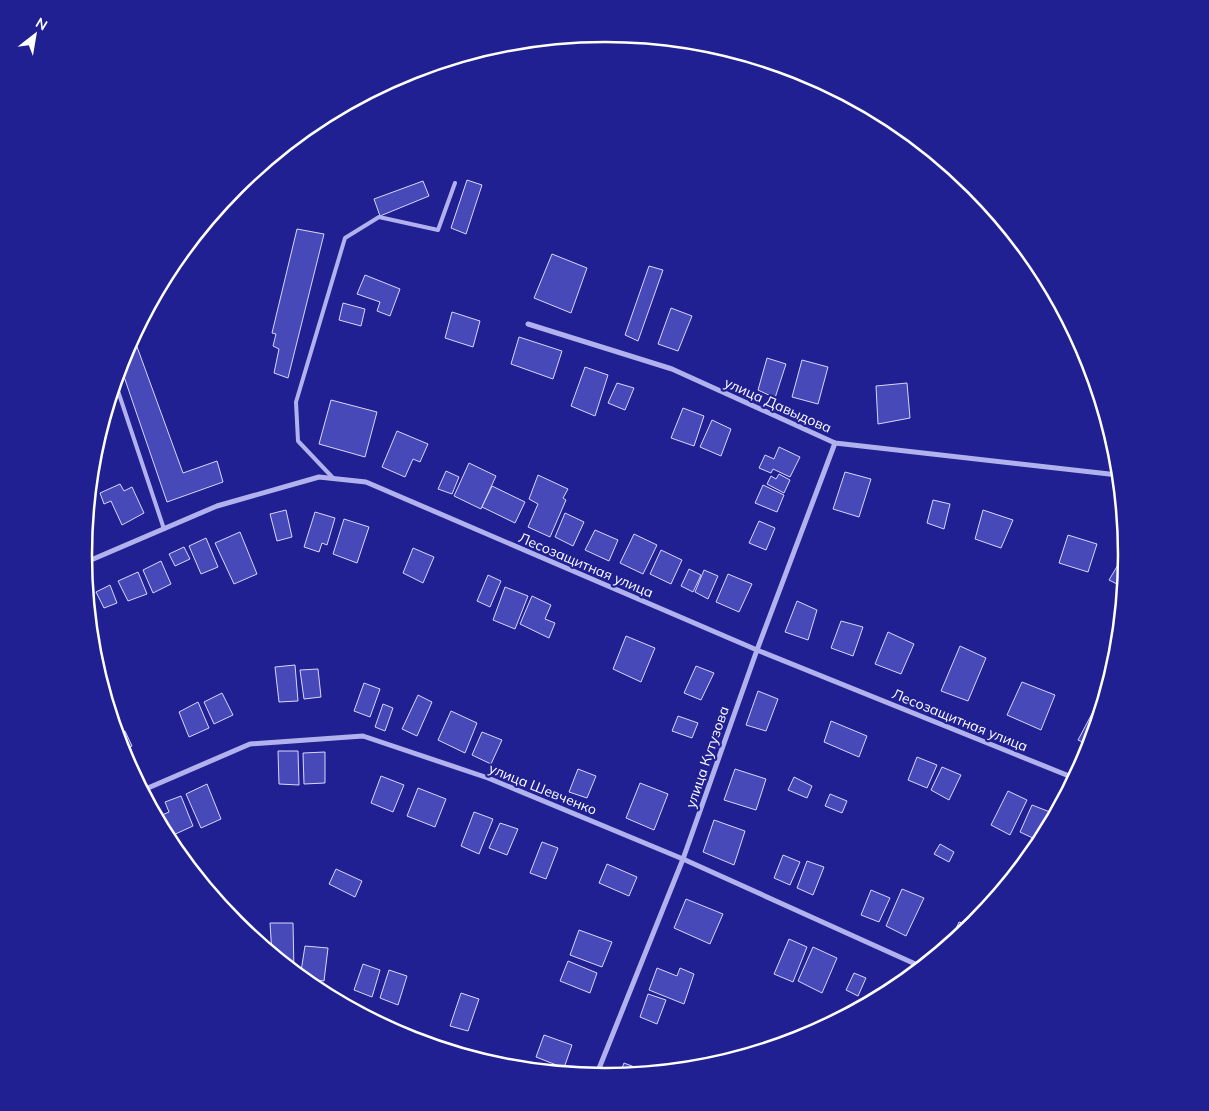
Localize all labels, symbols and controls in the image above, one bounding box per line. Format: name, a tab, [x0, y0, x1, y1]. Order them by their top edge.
north arrow	[10, 10, 60, 60]
text: N	[33, 13, 51, 34]
street label: улица Давыдова	[722, 373, 834, 437]
street label: Лесозащитная улица	[516, 528, 656, 602]
street label: Лесозащитная улица	[889, 685, 1031, 755]
street label: улица Кутузова	[681, 704, 733, 810]
street label: улица Шевченко	[486, 759, 600, 819]

